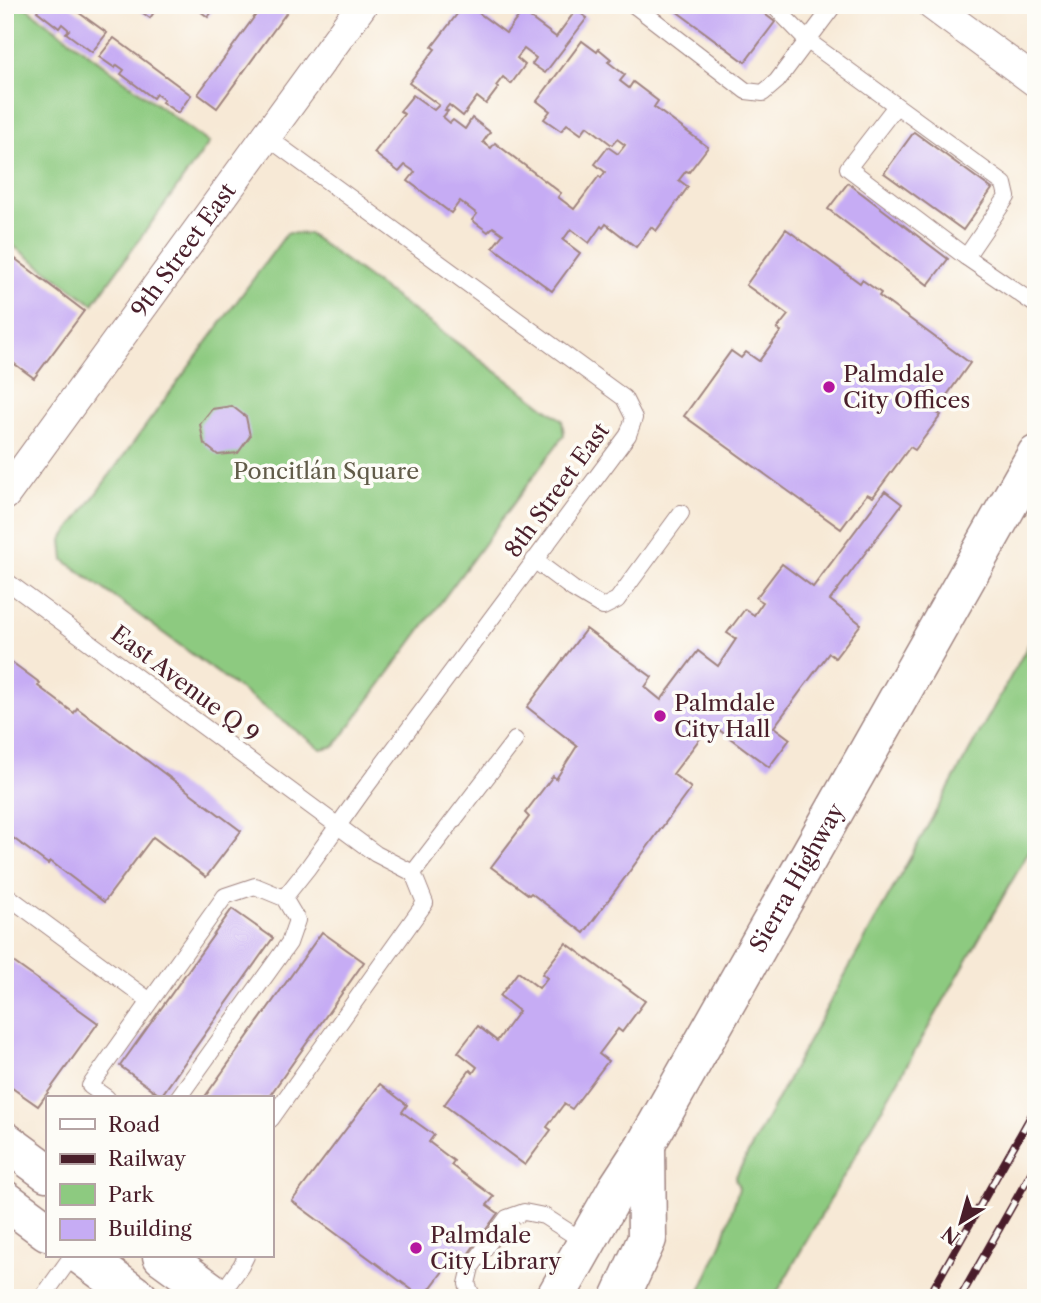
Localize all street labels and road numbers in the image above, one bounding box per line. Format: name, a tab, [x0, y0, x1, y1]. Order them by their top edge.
street label: 9th Street East	[125, 177, 242, 323]
street label: 8th Street East	[499, 417, 615, 563]
street label: East Avenue Q 9	[106, 619, 264, 749]
street label: Sierra Highway	[744, 798, 850, 957]

